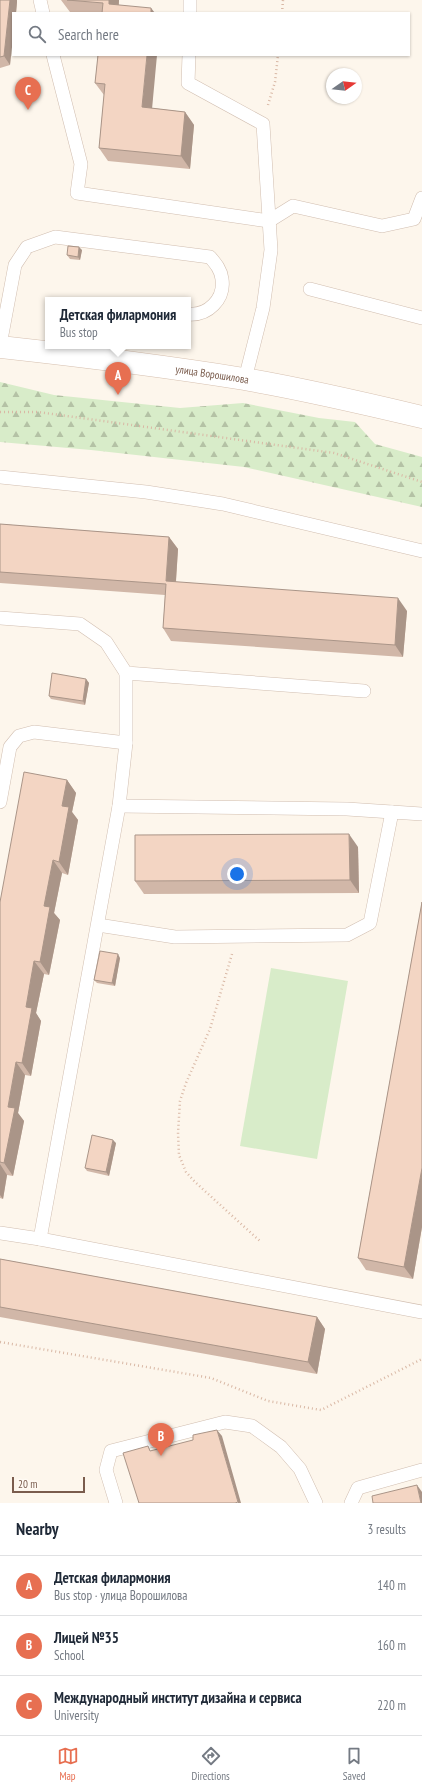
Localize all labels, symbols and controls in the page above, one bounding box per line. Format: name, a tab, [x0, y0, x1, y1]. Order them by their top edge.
search box	[12, 12, 410, 56]
icon: search	[26, 23, 48, 45]
text: Search here	[58, 25, 119, 44]
north arrow	[326, 68, 362, 104]
pin: C	[15, 77, 41, 110]
popup	[45, 297, 191, 349]
text: Детская филармония	[60, 305, 176, 324]
text: Bus stop	[60, 324, 98, 341]
pin: A	[105, 362, 131, 395]
street label: улица Ворошилова	[175, 362, 250, 387]
your location	[227, 864, 247, 884]
pin: B	[148, 1423, 174, 1456]
scale bar	[12, 1475, 85, 1494]
text: 20 m	[18, 1477, 37, 1491]
text: Nearby	[16, 1518, 59, 1540]
text: 3 results	[367, 1521, 406, 1538]
text: Детская филармония	[54, 1568, 171, 1587]
text: A	[26, 1577, 32, 1594]
text: 140 m	[377, 1577, 406, 1594]
text: Bus stop · улица Ворошилова	[54, 1587, 188, 1604]
text: Лицей №35	[54, 1628, 119, 1647]
text: B	[26, 1637, 32, 1654]
text: 160 m	[377, 1637, 406, 1654]
text: School	[54, 1647, 84, 1664]
text: Международный институт дизайна и сервиса	[54, 1688, 302, 1707]
text: C	[26, 1697, 32, 1714]
text: 220 m	[377, 1697, 406, 1714]
text: University	[54, 1707, 99, 1724]
tab: Map	[57, 1745, 79, 1783]
tab: Directions	[192, 1745, 230, 1783]
tab: Saved	[343, 1745, 365, 1783]

